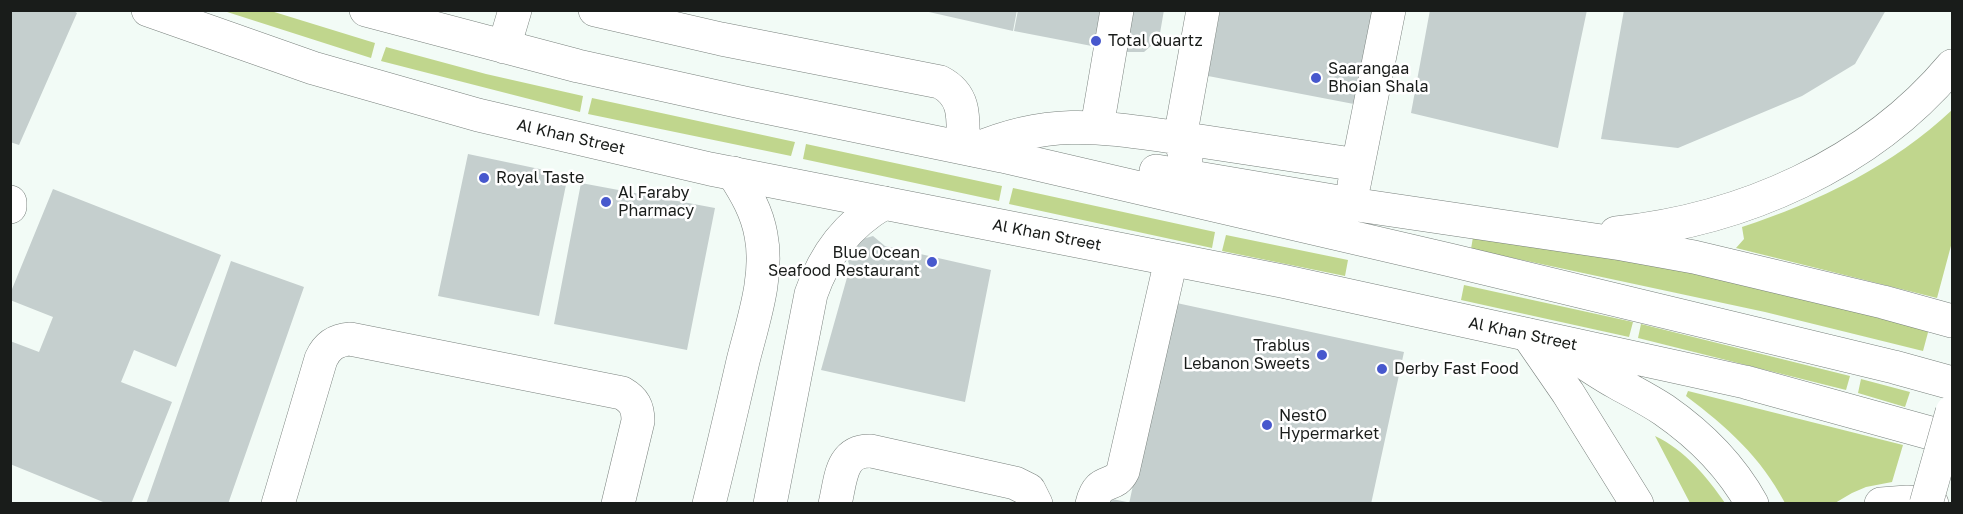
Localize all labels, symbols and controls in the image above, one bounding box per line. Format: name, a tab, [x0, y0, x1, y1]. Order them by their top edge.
place label: Total Quartz	[1108, 31, 1203, 51]
marker: Total Quartz	[1089, 34, 1103, 48]
place label: Saarangaa Bhoian Shala	[1328, 59, 1429, 97]
marker: Saarangaa Bhoian Shala	[1309, 71, 1323, 85]
street label: Al Khan Street	[515, 115, 627, 159]
place label: Royal Taste	[496, 168, 584, 188]
marker: Royal Taste	[477, 171, 491, 185]
place label: Al Faraby Pharmacy	[618, 183, 694, 221]
marker: Al Faraby Pharmacy	[599, 195, 613, 209]
street label: Al Khan Street	[991, 215, 1103, 255]
place label: Blue Ocean Seafood Restaurant	[768, 243, 920, 281]
marker: Blue Ocean Seafood Restaurant	[925, 255, 939, 269]
street label: Al Khan Street	[1467, 313, 1579, 355]
place label: Trablus Lebanon Sweets	[1183, 336, 1310, 374]
marker: Trablus Lebanon Sweets	[1315, 348, 1329, 362]
place label: Derby Fast Food	[1394, 359, 1519, 379]
marker: Derby Fast Food	[1375, 362, 1389, 376]
place label: NestO Hypermarket	[1279, 406, 1379, 444]
marker: NestO Hypermarket	[1260, 418, 1274, 432]

